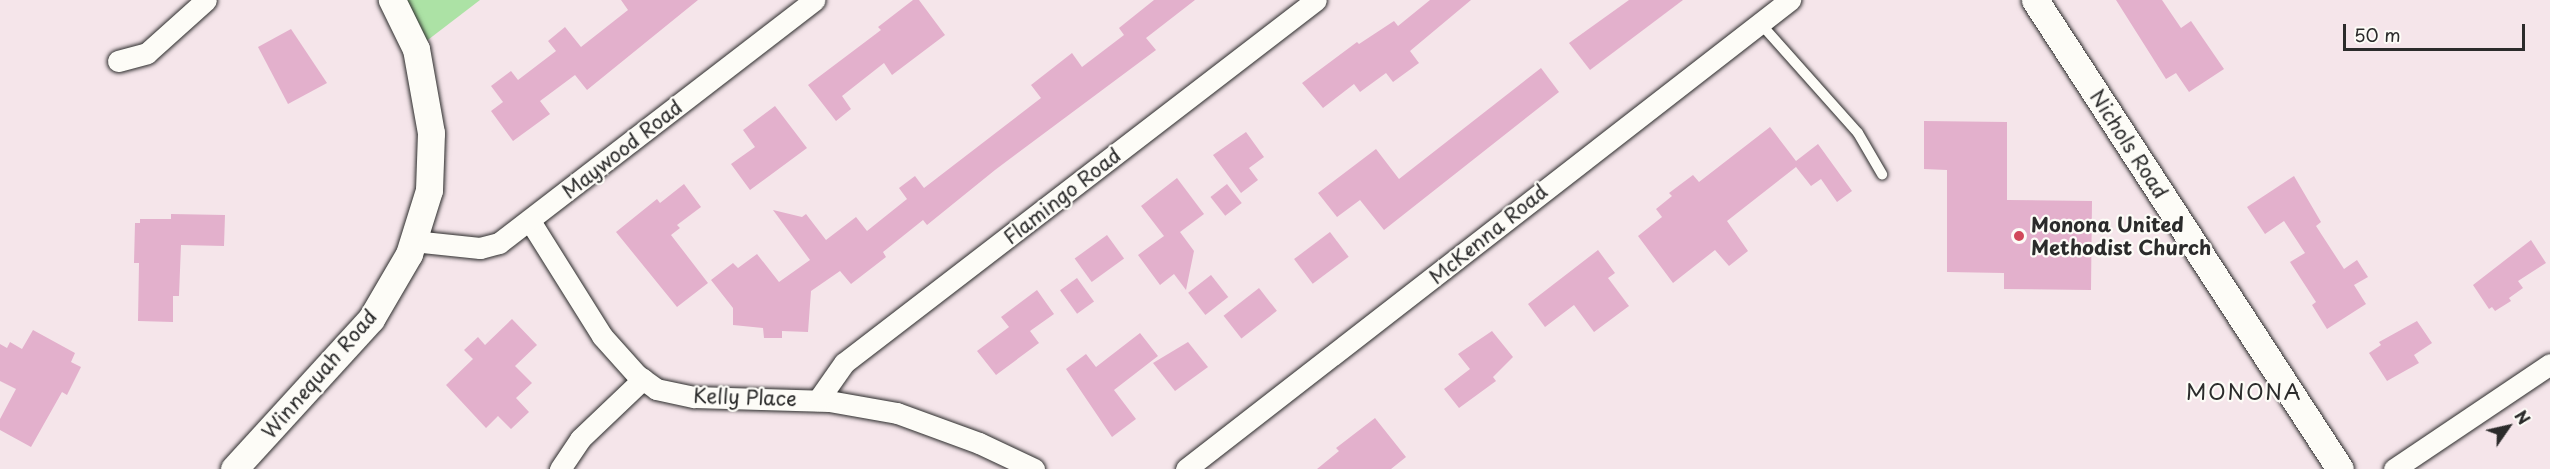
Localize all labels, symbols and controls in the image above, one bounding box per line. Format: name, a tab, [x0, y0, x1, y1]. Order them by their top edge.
scale bar	[2346, 12, 2528, 50]
text: 50 m	[2354, 21, 2401, 48]
street label: Nichols Road	[2085, 85, 2173, 203]
street label: Maywood Road	[557, 94, 687, 204]
street label: Flamingo Road	[999, 143, 1125, 249]
street label: McKenna Road	[1425, 180, 1551, 288]
place label: Monona United Methodist Church	[2031, 213, 2212, 260]
marker: Monona United Methodist Church	[2012, 229, 2026, 243]
street label: Winnequah Road	[257, 305, 381, 443]
district label: MONONA	[2186, 378, 2302, 404]
street label: Kelly Place	[693, 383, 797, 411]
north arrow	[2478, 397, 2538, 457]
text: N	[2509, 405, 2536, 429]

